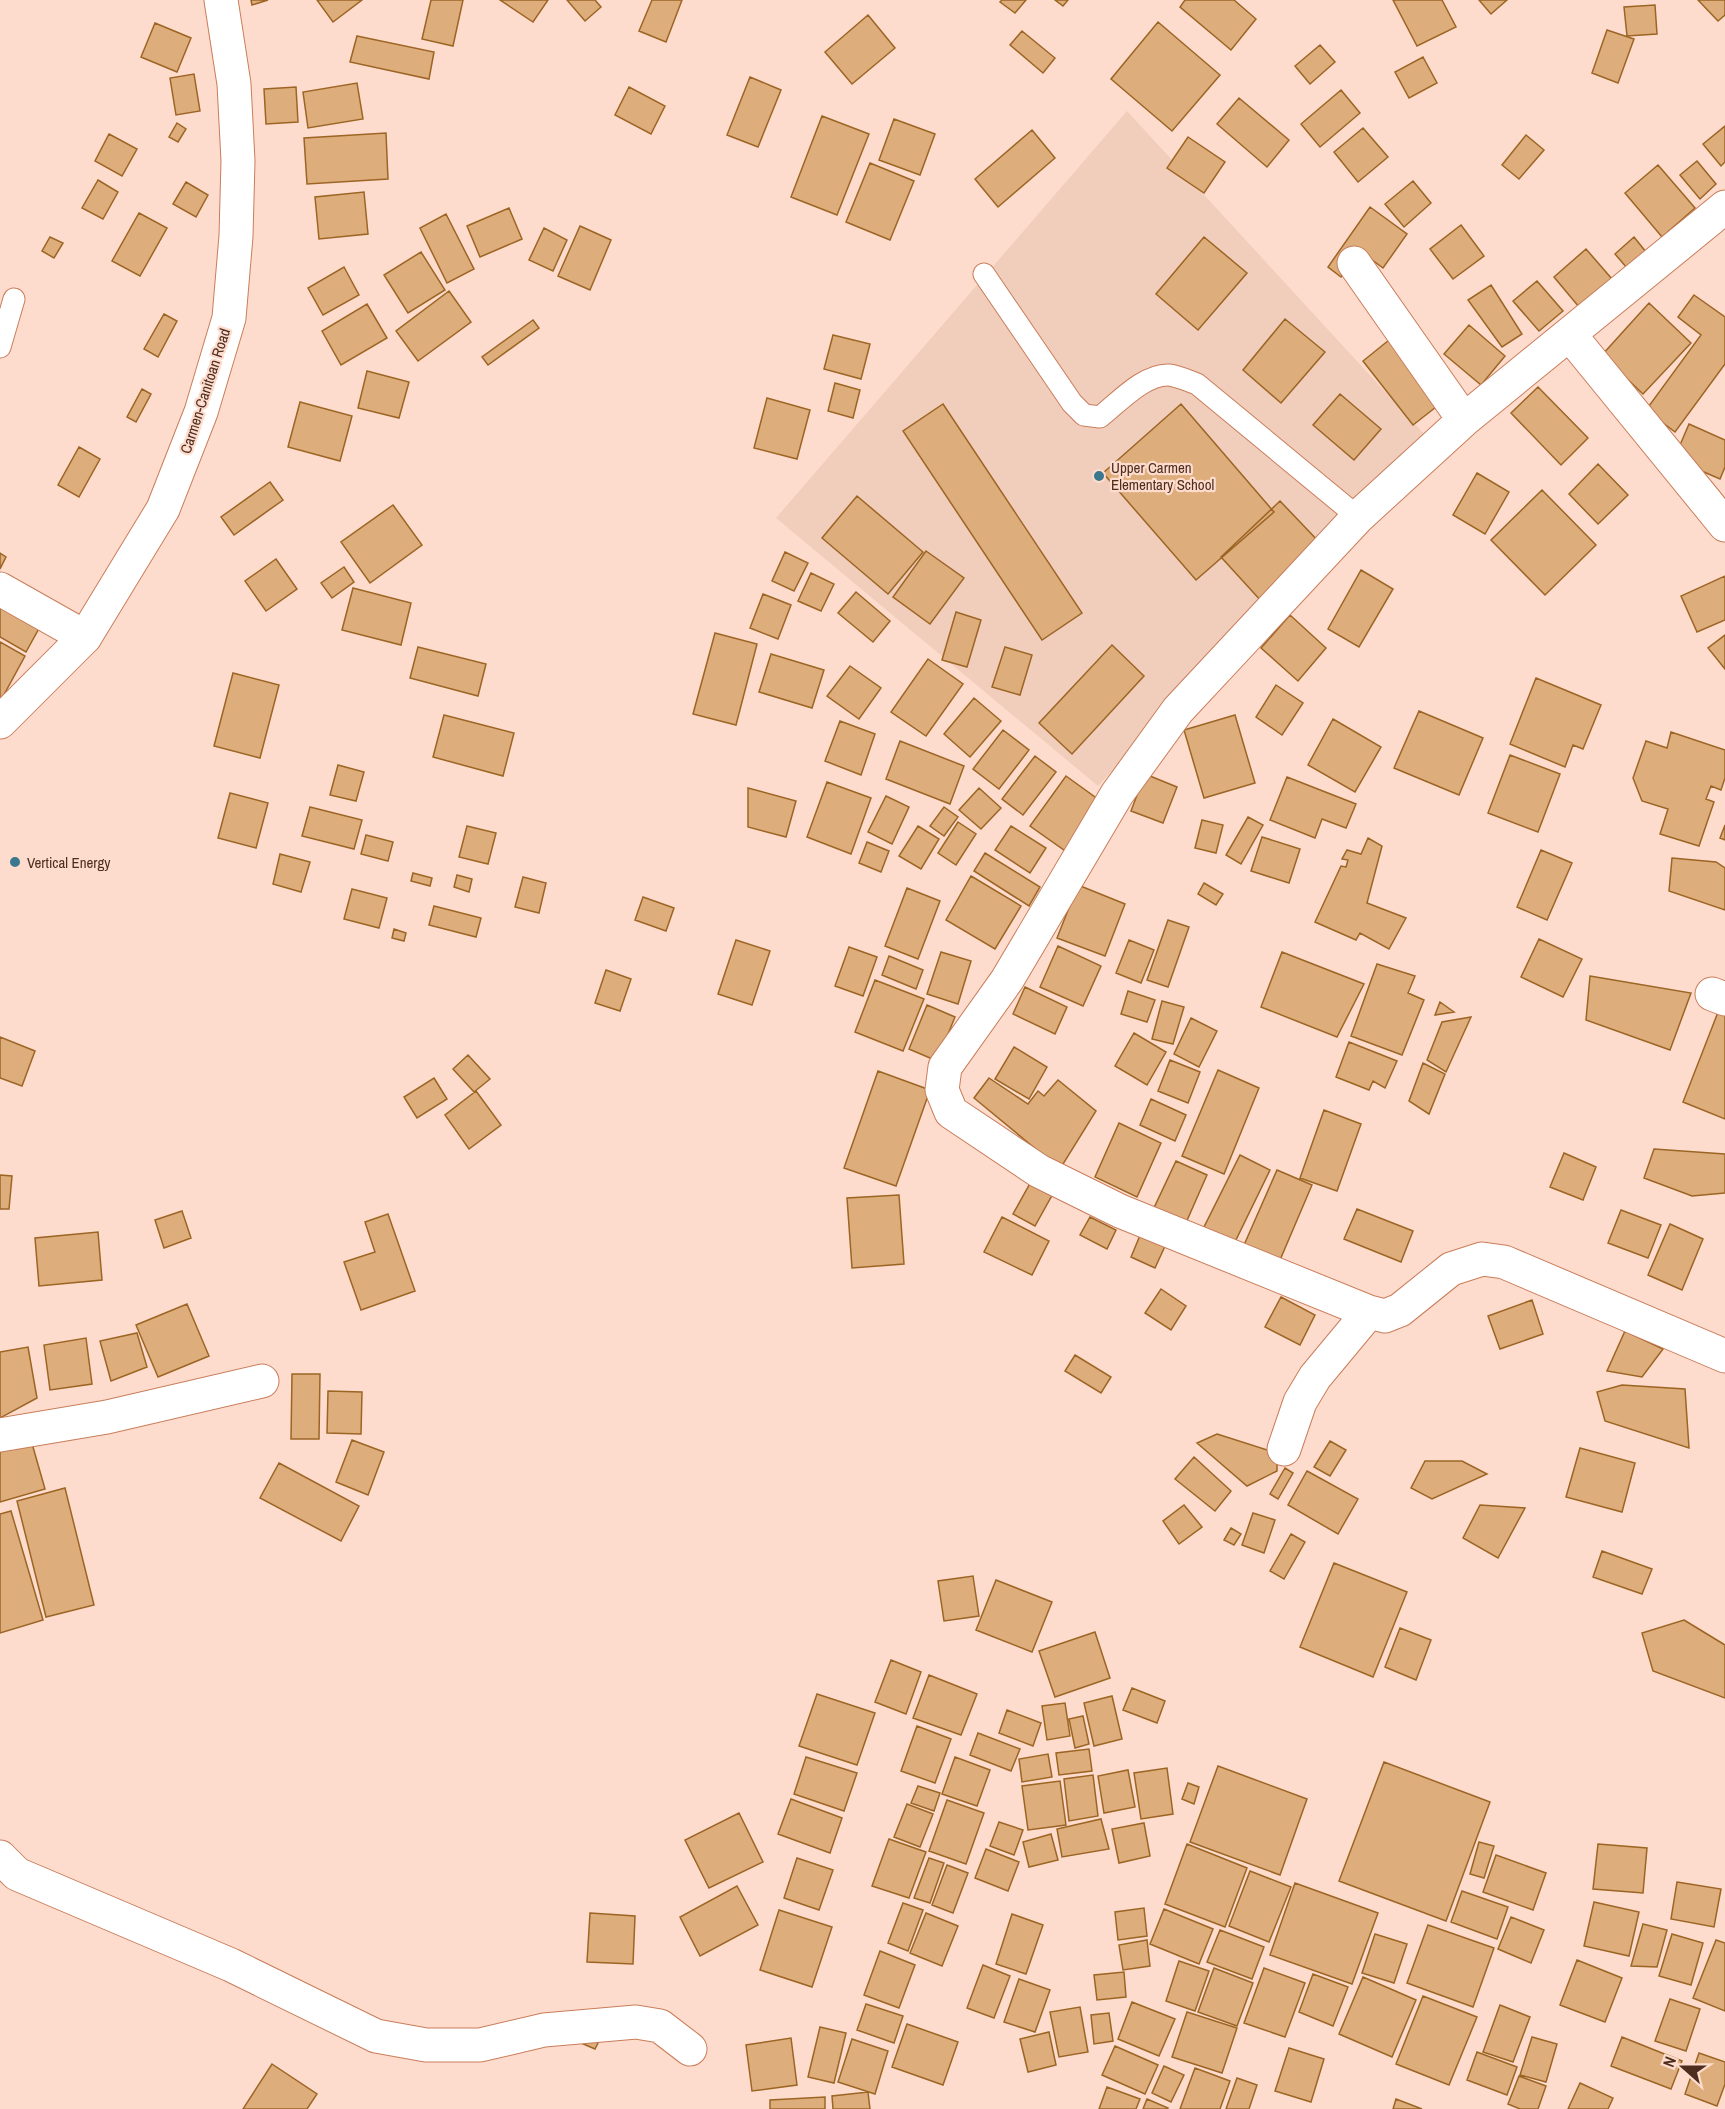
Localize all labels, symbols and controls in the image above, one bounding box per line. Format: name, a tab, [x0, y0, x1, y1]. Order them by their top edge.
street label: Carmen-Canitoan Road	[175, 326, 235, 456]
place label: Upper Carmen Elementary School	[1111, 457, 1214, 495]
marker: Upper Carmen Elementary School	[1092, 469, 1106, 483]
place label: Vertical Energy	[27, 852, 111, 873]
marker: Vertical Energy	[8, 855, 22, 869]
north arrow	[1653, 2037, 1713, 2097]
text: N	[1657, 2053, 1681, 2070]

